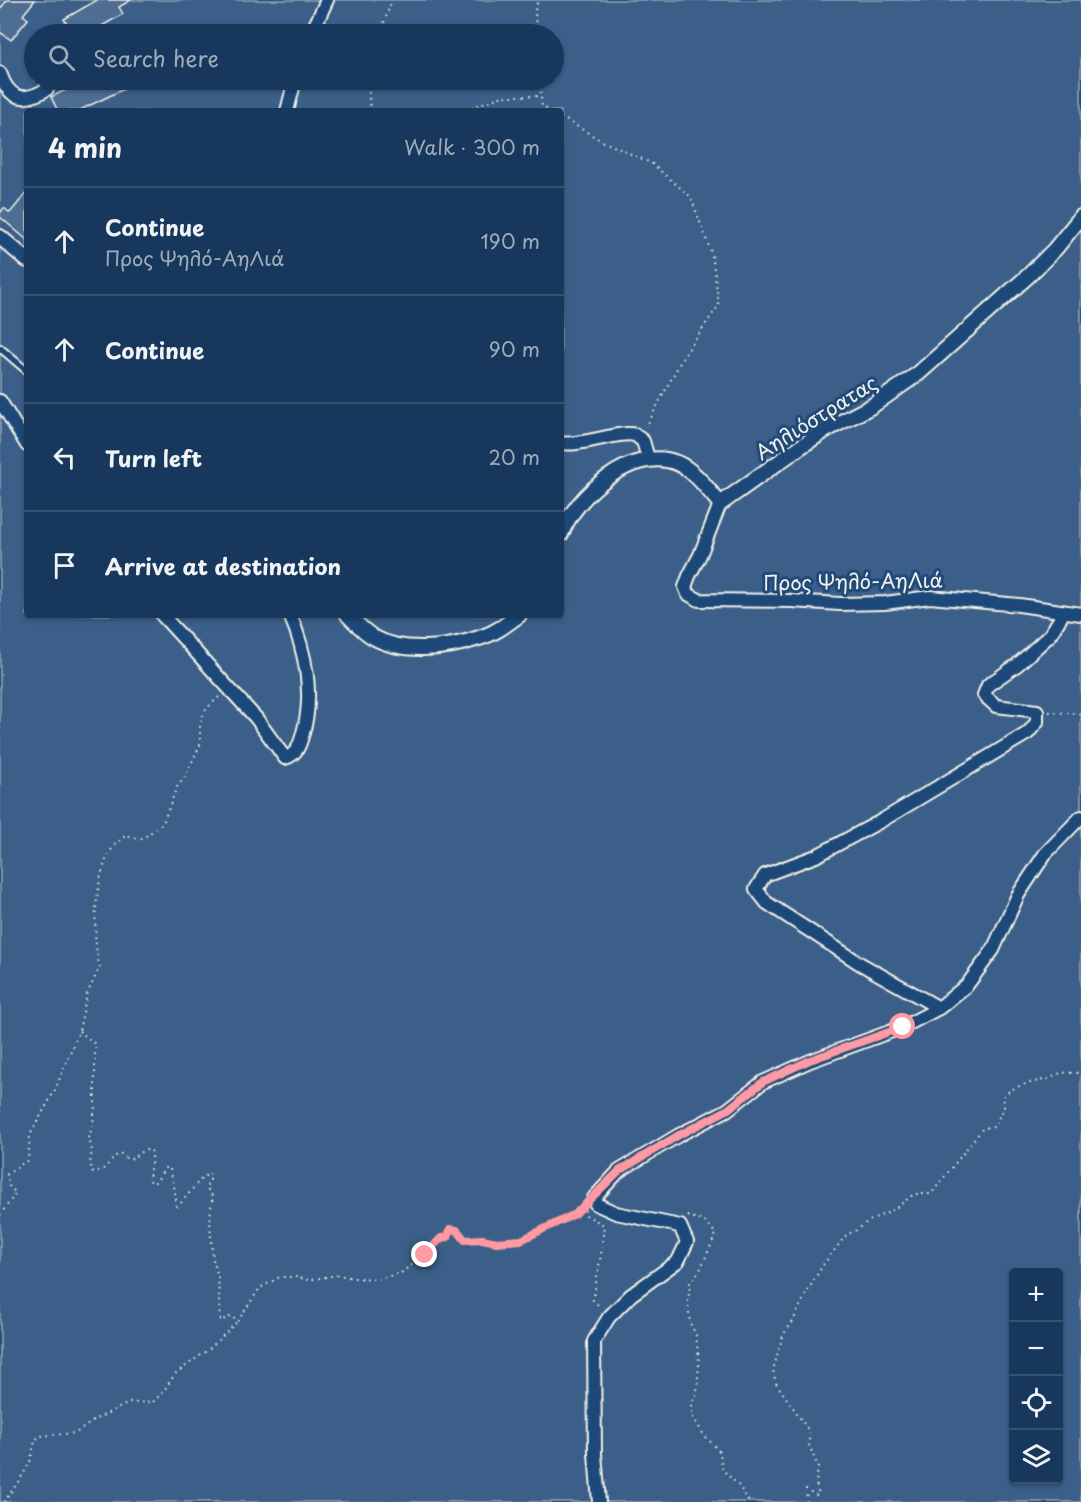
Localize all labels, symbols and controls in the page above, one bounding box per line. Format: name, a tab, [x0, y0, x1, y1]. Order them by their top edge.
search box	[24, 24, 564, 90]
icon: search	[45, 41, 78, 74]
text: Search here	[93, 41, 219, 74]
text: 4 min	[48, 128, 122, 167]
text: Walk · 300 m	[404, 132, 540, 162]
text: Continue	[105, 210, 204, 243]
icon: ahead	[48, 225, 81, 258]
text: 190 m	[481, 226, 540, 256]
text: Προς Ψηλό-ΑηΛιά	[105, 243, 284, 273]
icon: ahead	[48, 333, 81, 366]
text: Continue	[105, 333, 204, 366]
text: 90 m	[489, 334, 540, 364]
street label: Αηλιόστρατας	[749, 367, 883, 467]
icon: left	[48, 441, 81, 474]
text: Turn left	[105, 441, 202, 474]
text: 20 m	[488, 442, 540, 472]
icon: arrive	[48, 549, 81, 582]
text: Arrive at destination	[105, 549, 341, 582]
street label: Προς Ψηλό-ΑηΛιά	[763, 564, 943, 598]
route start	[889, 1013, 915, 1039]
route end	[411, 1241, 437, 1267]
map controls	[1009, 1268, 1063, 1484]
button: +	[1009, 1268, 1063, 1322]
button: −	[1009, 1322, 1063, 1376]
button: locate	[1009, 1376, 1063, 1430]
button: layers	[1009, 1430, 1063, 1484]

